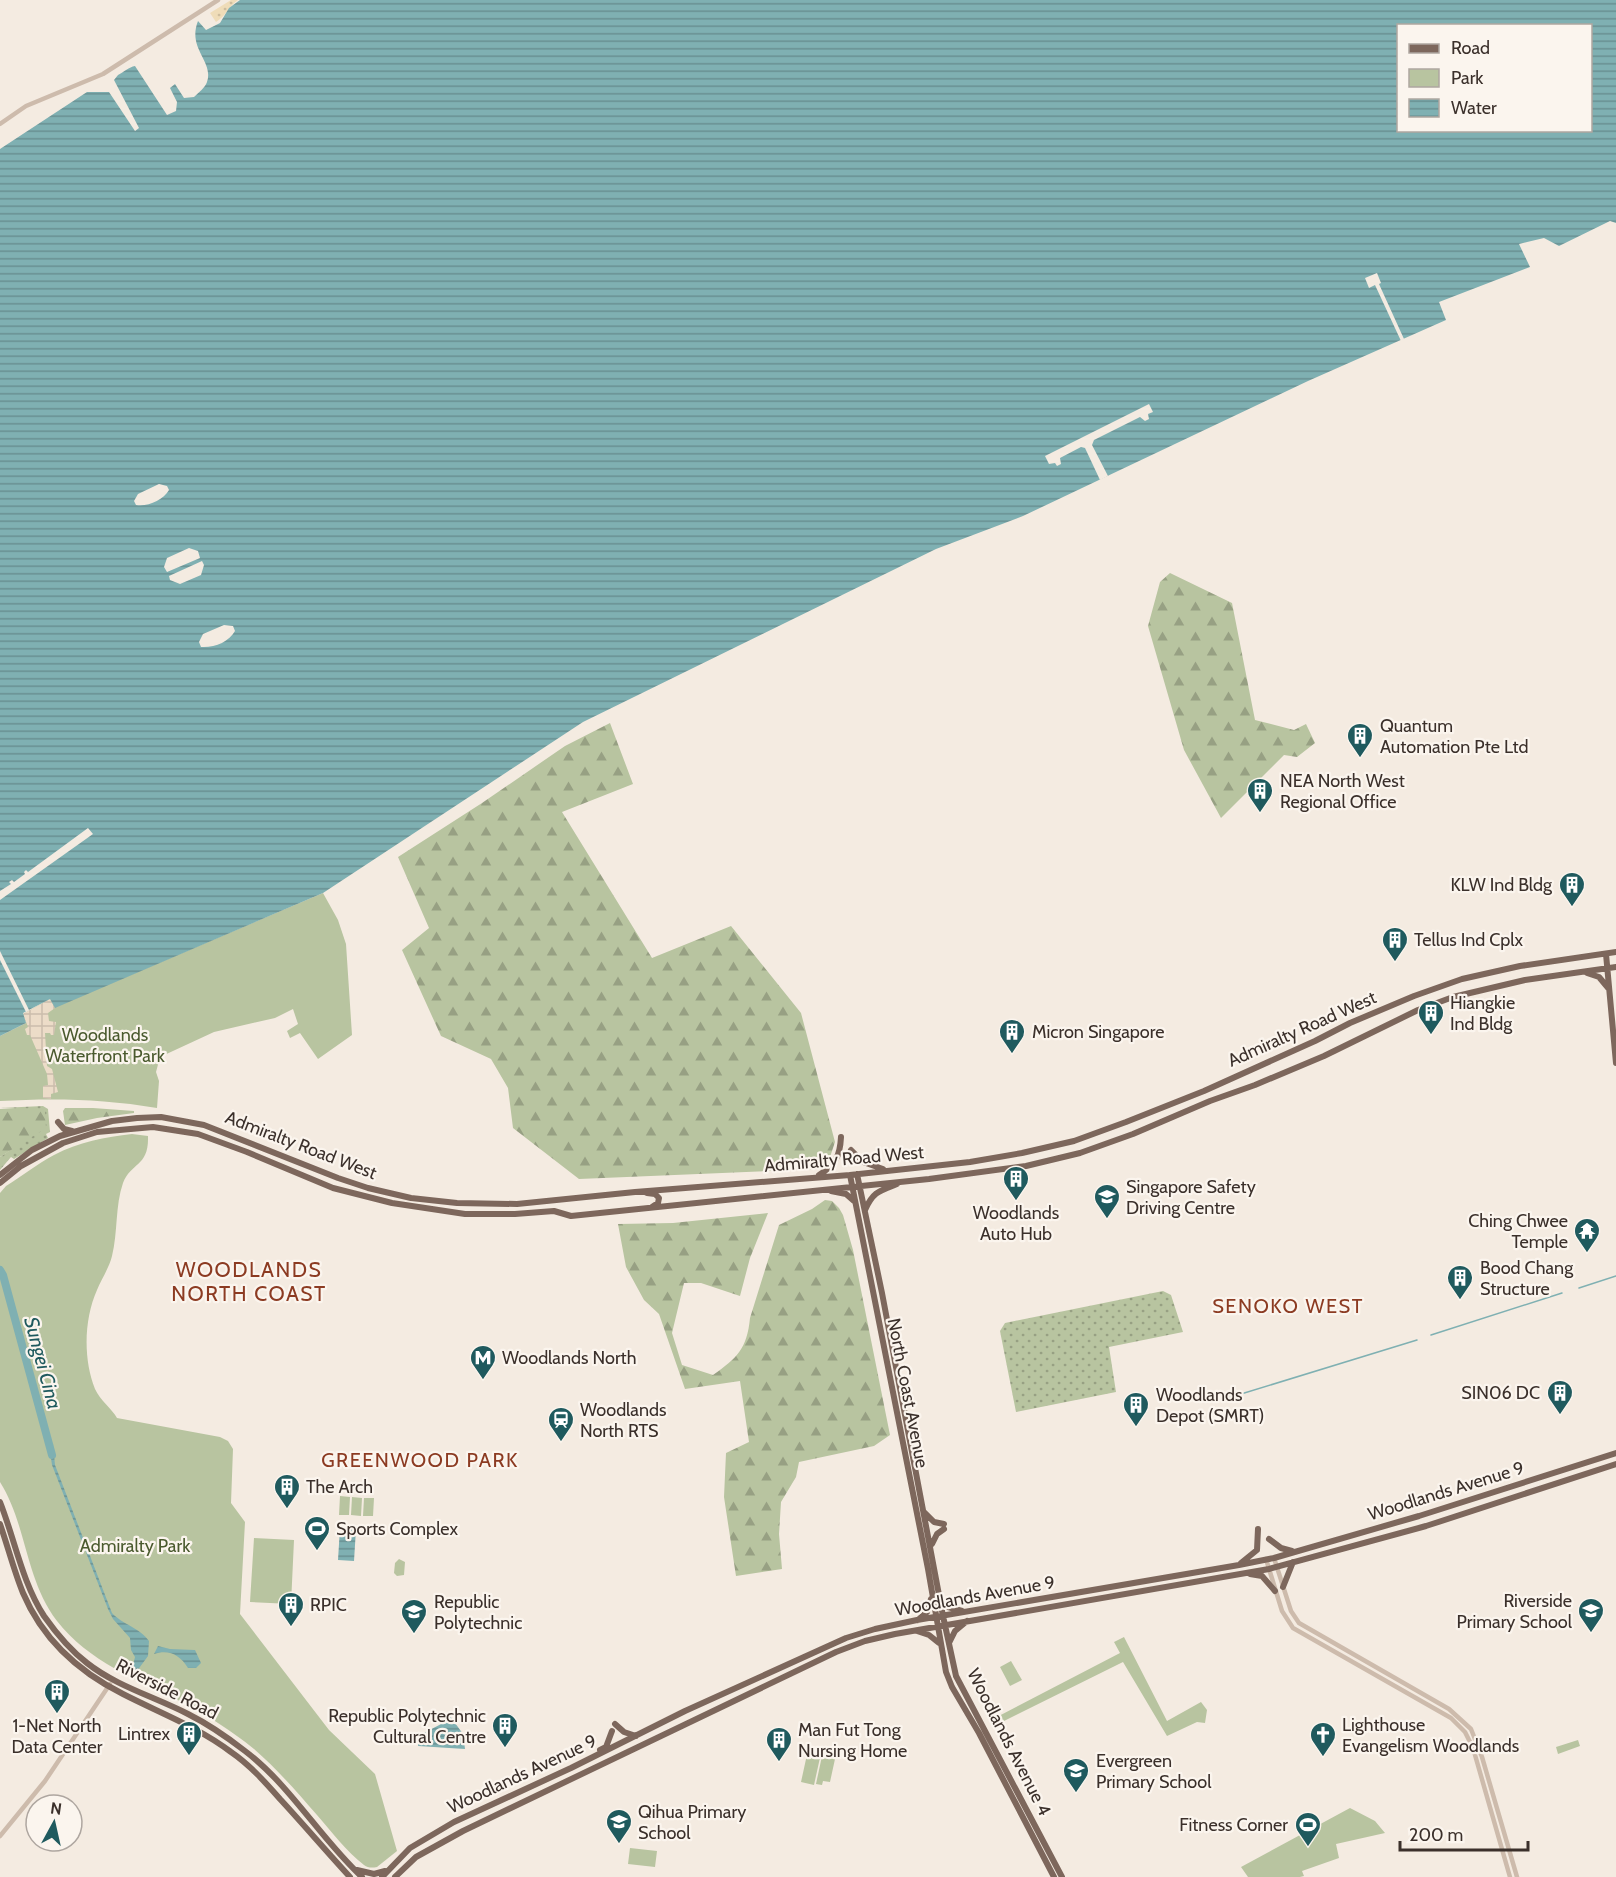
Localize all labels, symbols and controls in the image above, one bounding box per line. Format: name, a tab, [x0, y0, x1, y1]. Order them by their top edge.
legend	[1397, 24, 1592, 132]
text: Road	[1451, 37, 1490, 59]
text: Park	[1451, 67, 1484, 89]
text: Water	[1451, 97, 1497, 119]
place label: Quantum Automation Pte Ltd	[1380, 715, 1528, 758]
building icon: Quantum Automation Pte Ltd	[1345, 721, 1375, 759]
place label: NEA North West Regional Office	[1280, 770, 1405, 813]
building icon: NEA North West Regional Office	[1245, 776, 1275, 814]
building icon: KLW Ind Bldg	[1557, 870, 1587, 908]
place label: KLW Ind Bldg	[1450, 874, 1553, 896]
building icon: Tellus Ind Cplx	[1380, 925, 1410, 963]
place label: Tellus Ind Cplx	[1414, 929, 1524, 951]
street label: Admiralty Road West	[1224, 986, 1380, 1072]
place label: Hiangkie Ind Bldg	[1450, 992, 1515, 1035]
building icon: Hiangkie Ind Bldg	[1416, 998, 1446, 1036]
building icon: Micron Singapore	[997, 1017, 1027, 1055]
place label: Micron Singapore	[1032, 1021, 1164, 1043]
park label: Woodlands Waterfront Park	[45, 1024, 166, 1067]
street label: Admiralty Road West	[222, 1106, 380, 1184]
street label: Admiralty Road West	[763, 1141, 925, 1177]
building icon: Woodlands Auto Hub	[1001, 1164, 1031, 1202]
place label: Singapore Safety Driving Centre	[1126, 1176, 1256, 1219]
school or university icon: Singapore Safety Driving Centre	[1092, 1182, 1122, 1220]
place label: Woodlands Auto Hub	[973, 1202, 1059, 1245]
place label: Ching Chwee Temple	[1468, 1210, 1568, 1253]
temple icon: Ching Chwee Temple	[1572, 1216, 1602, 1254]
district label: WOODLANDS NORTH COAST	[171, 1257, 327, 1306]
place label: Bood Chang Structure	[1480, 1257, 1574, 1300]
building icon: Bood Chang Structure	[1445, 1263, 1475, 1301]
district label: SENOKO WEST	[1212, 1294, 1364, 1318]
water label: Sungei Cina	[19, 1314, 67, 1412]
street label: North Coast Avenue	[883, 1316, 933, 1470]
metro station icon: Woodlands North	[468, 1343, 498, 1381]
place label: Woodlands North	[502, 1347, 636, 1369]
building icon: SIN06 DC	[1545, 1378, 1575, 1416]
place label: SIN06 DC	[1461, 1382, 1540, 1404]
place label: Woodlands Depot (SMRT)	[1156, 1384, 1264, 1427]
building icon: Woodlands Depot (SMRT)	[1121, 1390, 1151, 1428]
place label: Woodlands North RTS	[580, 1399, 667, 1442]
station icon: Woodlands North RTS	[546, 1405, 576, 1443]
district label: GREENWOOD PARK	[321, 1448, 519, 1472]
street label: Woodlands Avenue 9	[1365, 1457, 1527, 1525]
building icon: The Arch	[272, 1472, 302, 1510]
place label: The Arch	[306, 1476, 373, 1498]
sports icon: Sports Complex	[302, 1514, 332, 1552]
place label: Sports Complex	[336, 1518, 458, 1540]
park label: Admiralty Park	[80, 1535, 191, 1557]
street label: Woodlands Avenue 9	[893, 1571, 1057, 1621]
building icon: RPIC	[276, 1590, 306, 1628]
place label: Riverside Primary School	[1457, 1590, 1573, 1633]
place label: Republic Polytechnic	[434, 1591, 522, 1634]
place label: RPIC	[310, 1594, 347, 1616]
school or university icon: Riverside Primary School	[1576, 1596, 1606, 1634]
school or university icon: Republic Polytechnic	[399, 1597, 429, 1635]
street label: Riverside Road	[112, 1654, 222, 1724]
street label: Woodlands Avenue 4	[962, 1665, 1056, 1819]
building icon: 1-Net North Data Center	[42, 1677, 72, 1715]
place label: Republic Polytechnic Cultural Centre	[328, 1705, 486, 1748]
building icon: Republic Polytechnic Cultural Centre	[490, 1711, 520, 1749]
place label: Lighthouse Evangelism Woodlands	[1342, 1714, 1519, 1757]
place label: 1-Net North Data Center	[11, 1715, 103, 1758]
building icon: Lintrex	[174, 1719, 204, 1757]
place label: Man Fut Tong Nursing Home	[798, 1719, 907, 1762]
church icon: Lighthouse Evangelism Woodlands	[1308, 1720, 1338, 1758]
place label: Lintrex	[118, 1723, 170, 1745]
building icon: Man Fut Tong Nursing Home	[764, 1725, 794, 1763]
street label: Woodlands Avenue 9	[444, 1730, 600, 1818]
place label: Evergreen Primary School	[1096, 1750, 1212, 1793]
school or university icon: Evergreen Primary School	[1061, 1756, 1091, 1794]
north arrow	[24, 1793, 84, 1853]
text: N	[49, 1798, 63, 1819]
place label: Qihua Primary School	[638, 1801, 746, 1844]
school or university icon: Qihua Primary School	[604, 1807, 634, 1845]
sports icon: Fitness Corner	[1293, 1810, 1323, 1848]
place label: Fitness Corner	[1179, 1814, 1288, 1836]
scale bar	[1400, 1814, 1528, 1852]
text: 200 m	[1409, 1824, 1463, 1846]

